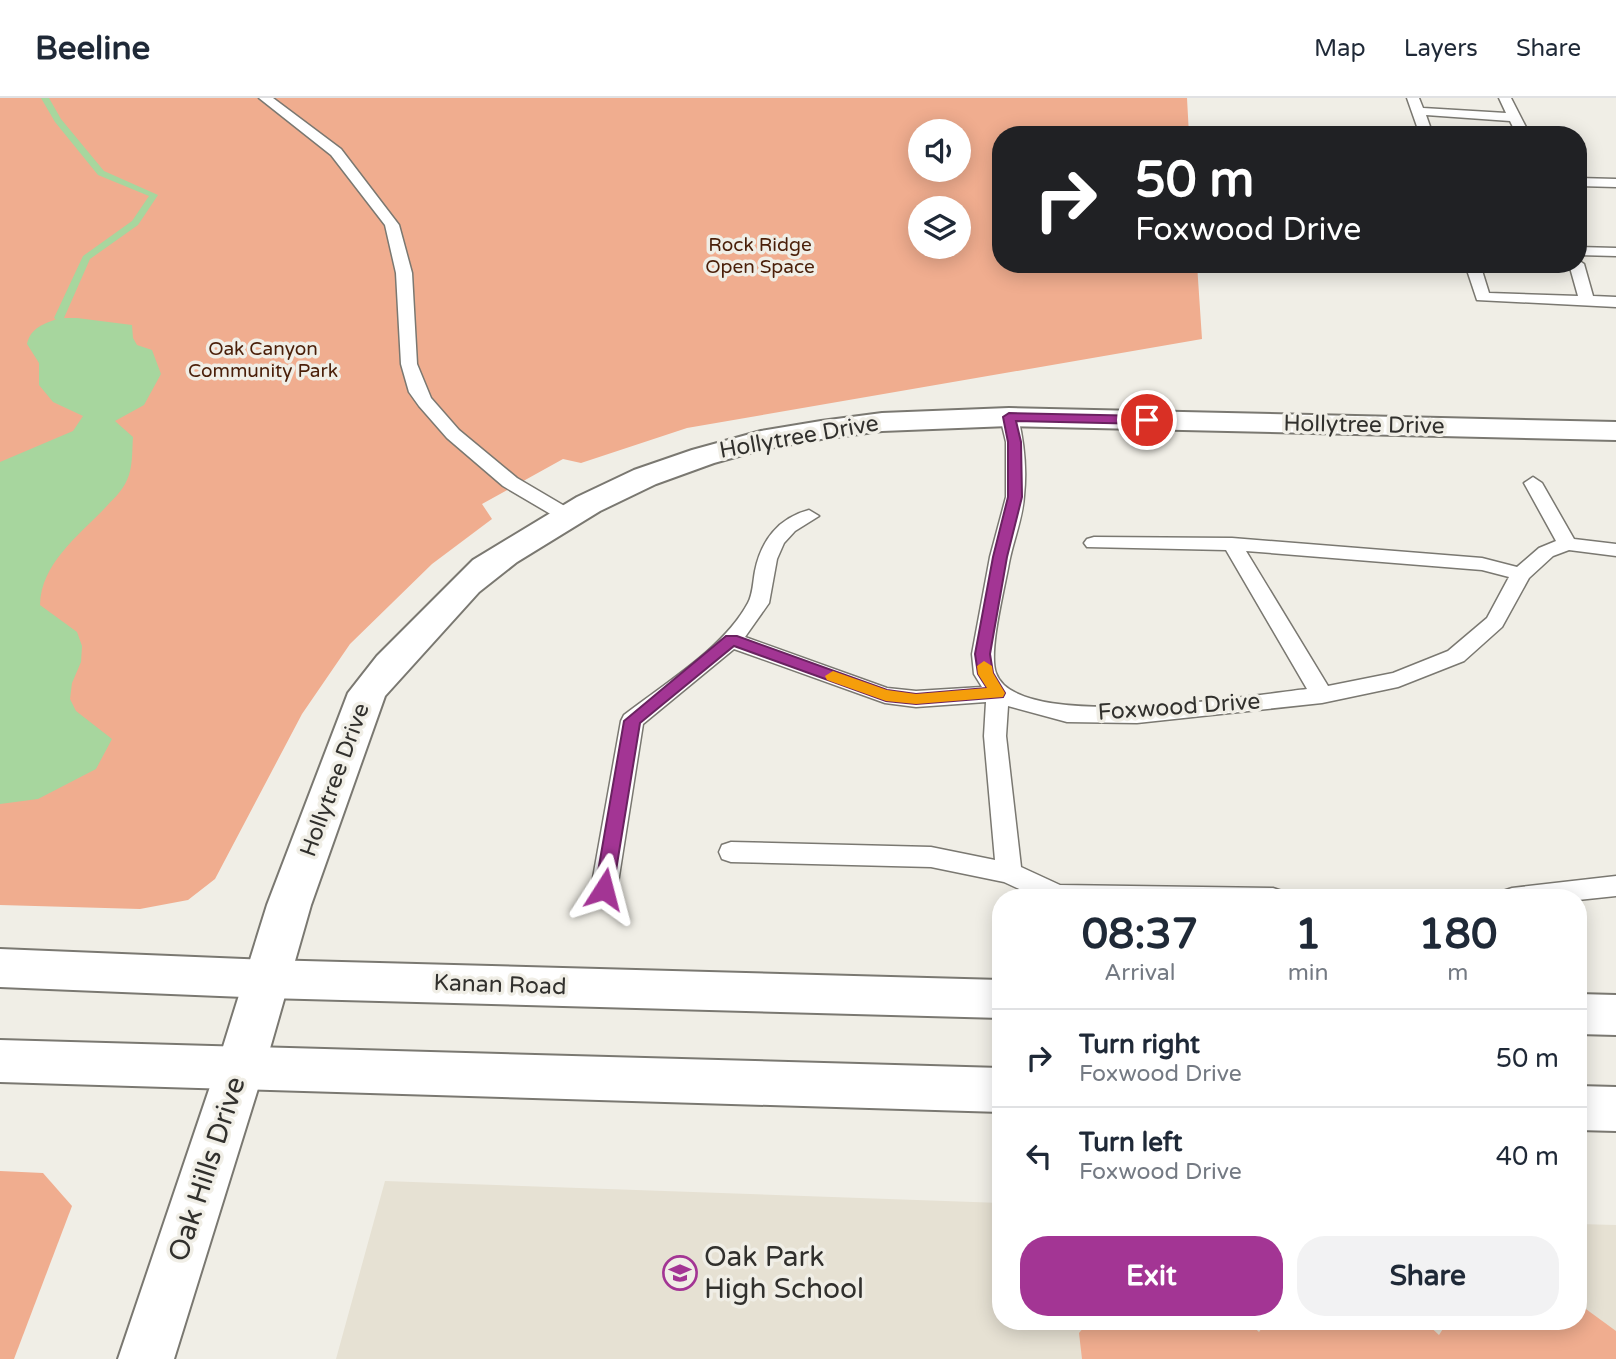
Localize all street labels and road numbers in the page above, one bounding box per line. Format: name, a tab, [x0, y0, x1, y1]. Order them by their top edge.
street label: Hollytree Drive	[717, 409, 881, 465]
street label: Hollytree Drive	[1283, 410, 1445, 440]
street label: Foxwood Drive	[1097, 687, 1261, 727]
street label: Hollytree Drive	[294, 699, 376, 861]
street label: Kanan Road	[433, 969, 567, 1001]
street label: Oak Hills Drive	[161, 1072, 253, 1266]

